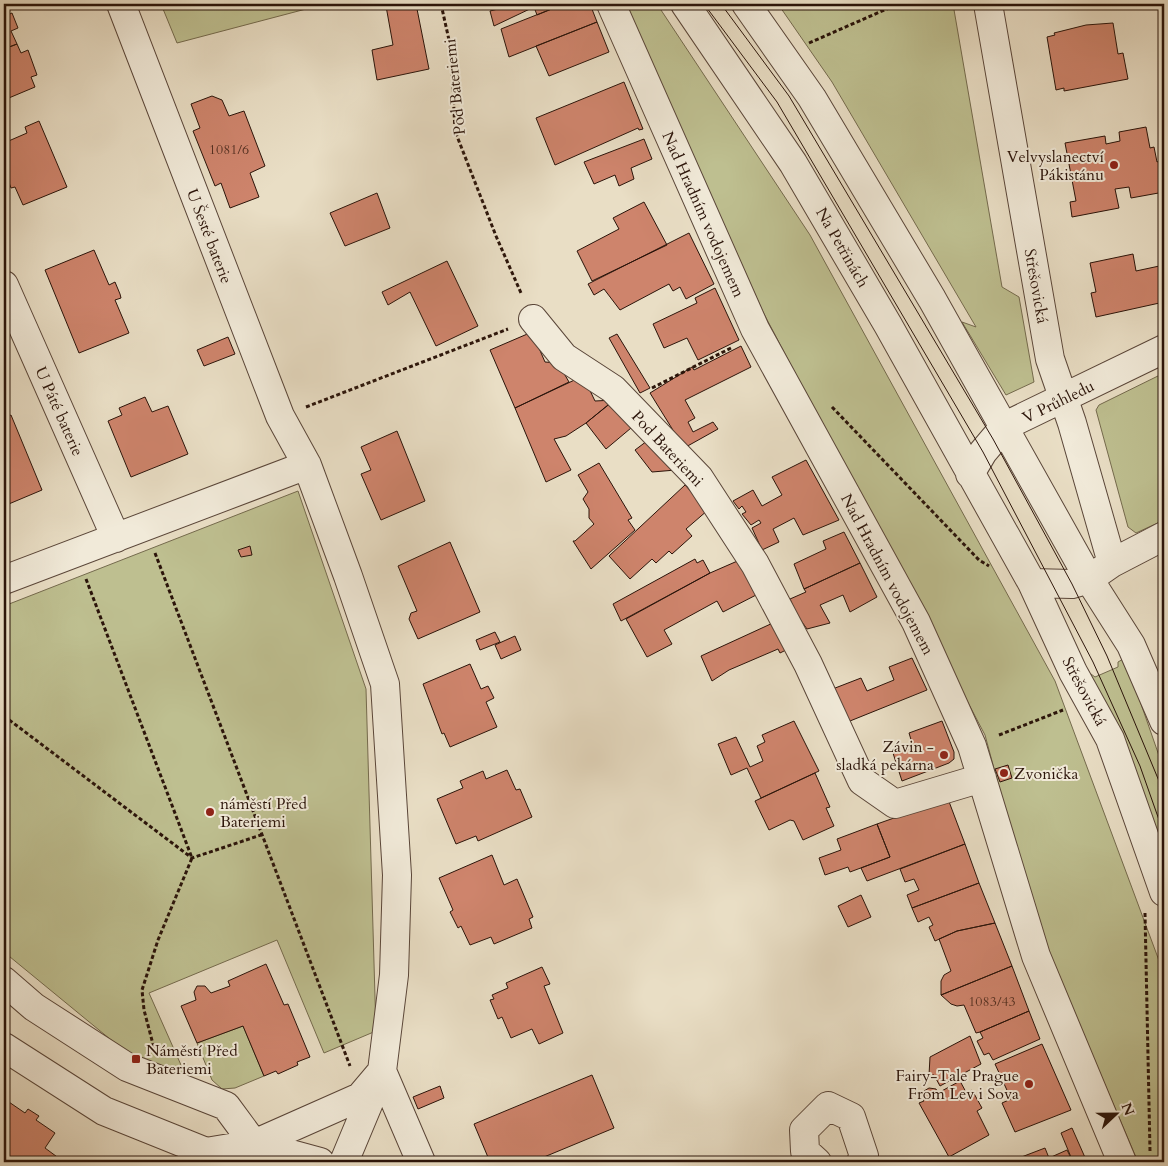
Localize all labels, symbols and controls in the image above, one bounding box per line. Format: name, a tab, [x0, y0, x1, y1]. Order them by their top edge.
street label: Pod Bateriemi	[439, 37, 471, 136]
street label: Nad Hradním vodojemem	[657, 128, 750, 301]
house number: 1081/6	[209, 140, 249, 159]
place label: Velvyslanectví Pákistánu	[1007, 146, 1105, 186]
marker: Velvyslanectví Pákistánu	[1108, 159, 1120, 171]
street label: U Šesté baterie	[181, 186, 237, 287]
street label: Na Petřinách	[810, 203, 874, 292]
street label: Střešovická	[1019, 247, 1053, 325]
street label: U Páté baterie	[30, 363, 89, 460]
street label: V Průhledu	[1019, 375, 1098, 429]
street label: Pod Bateriemi	[626, 406, 709, 492]
street label: Nad Hradním vodojemem	[835, 490, 939, 659]
street label: Střešovická	[1057, 653, 1112, 730]
place label: Závin - sladká pekárna	[836, 736, 934, 776]
marker: Závin - sladká pekárna	[938, 749, 950, 761]
place label: Zvonička	[1014, 763, 1079, 785]
marker: Zvonička	[998, 767, 1010, 779]
place label: náměstí Před Bateriemi	[220, 793, 308, 833]
marker: náměstí Před Bateriemi	[204, 806, 216, 818]
house number: 1083/43	[968, 992, 1016, 1011]
place label: Náměstí Před Bateriemi	[146, 1040, 238, 1080]
marker: Náměstí Před Bateriemi	[130, 1053, 142, 1065]
place label: Fairy-Tale Prague From Lev i Sova	[896, 1065, 1019, 1105]
marker: Fairy-Tale Prague From Lev i Sova	[1023, 1078, 1035, 1090]
north arrow	[1090, 1088, 1140, 1138]
text: N	[1117, 1100, 1139, 1119]

